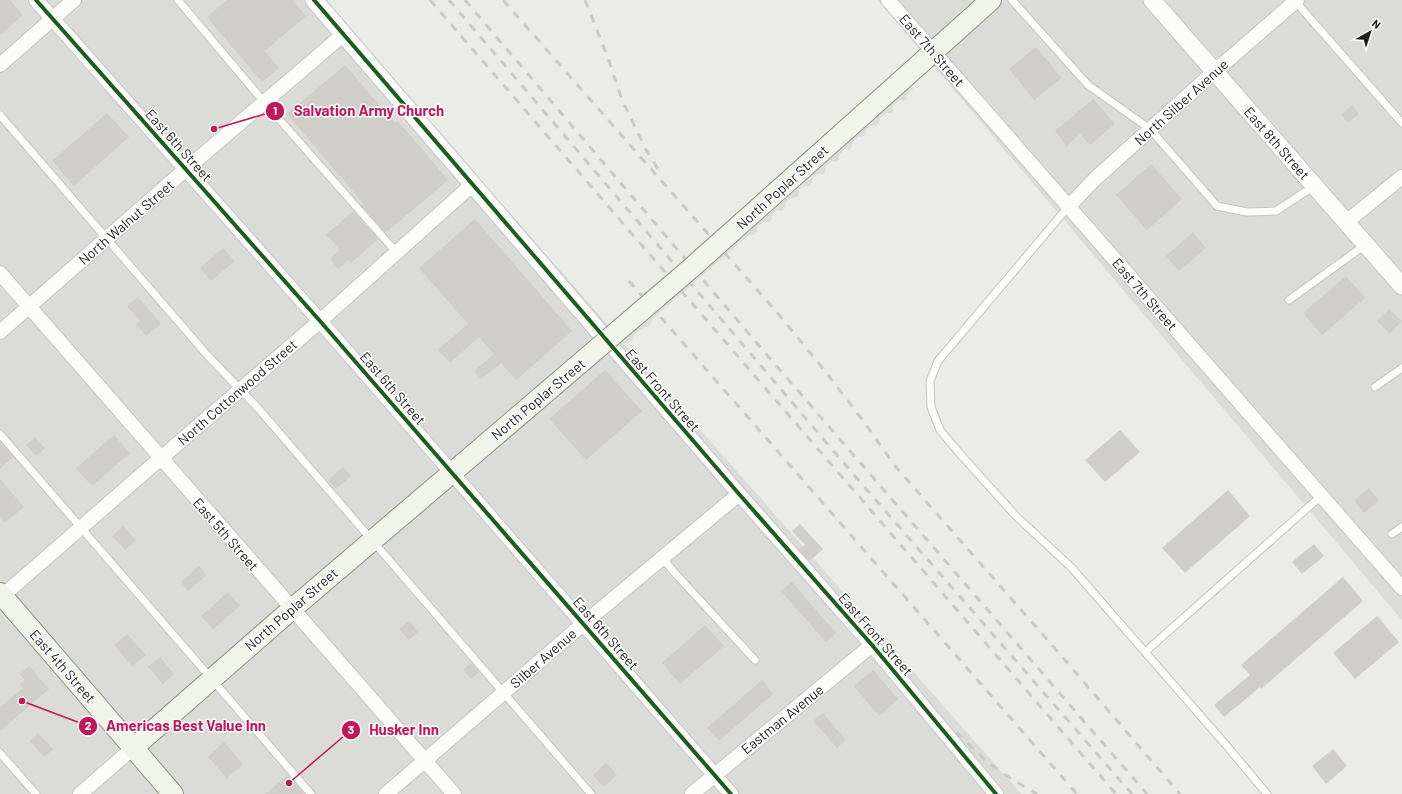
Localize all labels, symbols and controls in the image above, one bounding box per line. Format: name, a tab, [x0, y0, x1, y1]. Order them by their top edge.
street label: East 7th Street	[896, 10, 968, 90]
north arrow	[1350, 12, 1390, 52]
text: N	[1370, 16, 1384, 31]
street label: North Silber Avenue	[1131, 55, 1231, 149]
callout: Salvation Army Church	[265, 97, 452, 124]
text: Salvation Army Church	[294, 101, 444, 119]
text: 1	[273, 103, 277, 117]
street label: East 8th Street	[1241, 103, 1313, 183]
street label: East 6th Street	[142, 105, 216, 185]
street label: North Poplar Street	[733, 141, 831, 233]
street label: North Walnut Street	[75, 176, 177, 268]
street label: East 7th Street	[1109, 254, 1181, 334]
street label: North Cottonwood Street	[174, 336, 300, 448]
street label: East Front Street	[622, 345, 704, 435]
street label: East 6th Street	[357, 348, 429, 428]
street label: North Poplar Street	[487, 355, 589, 443]
street label: East 5th Street	[190, 494, 262, 574]
street label: North Poplar Street	[241, 564, 341, 654]
street label: East Front Street	[835, 589, 917, 679]
street label: East 6th Street	[570, 593, 642, 673]
street label: Silber Avenue	[506, 625, 580, 691]
street label: East 4th Street	[27, 626, 99, 706]
street label: Eastman Avenue	[737, 681, 827, 757]
callout: Americas Best Value Inn	[78, 712, 274, 739]
text: Americas Best Value Inn	[106, 716, 266, 734]
callout: Husker Inn	[341, 716, 447, 743]
text: 2	[85, 718, 92, 732]
text: Husker Inn	[369, 720, 439, 738]
text: 3	[348, 722, 354, 736]

